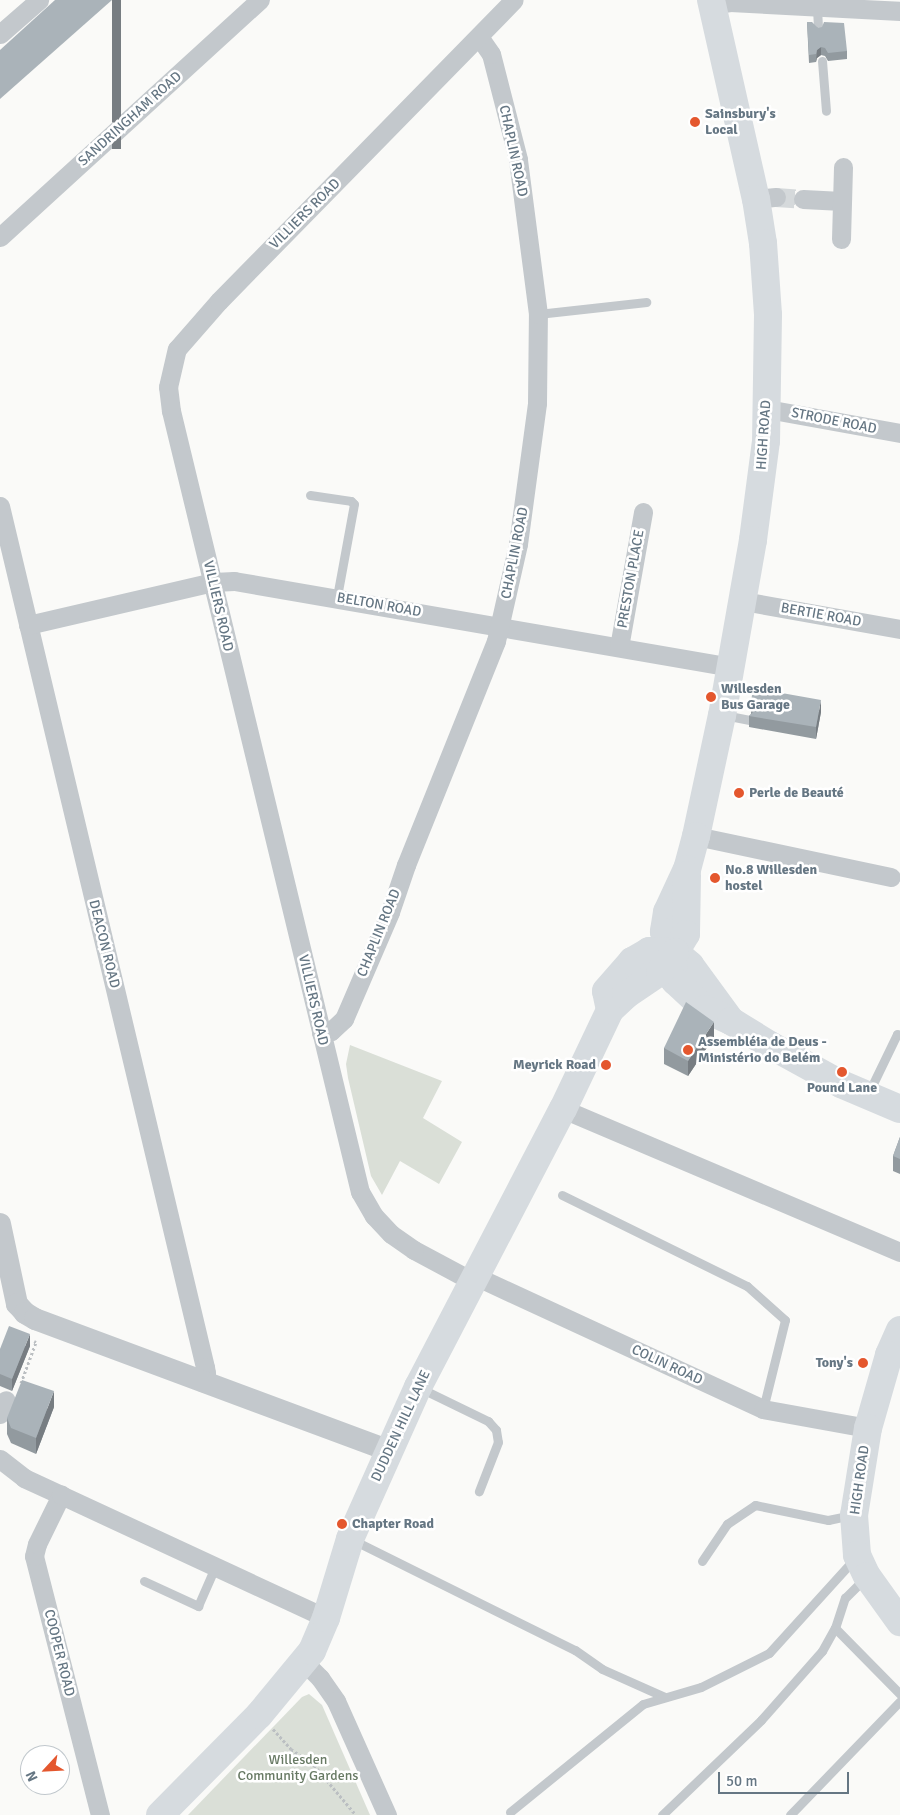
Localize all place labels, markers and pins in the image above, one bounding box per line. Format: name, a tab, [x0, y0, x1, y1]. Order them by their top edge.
place label: Sainsbury's Local	[705, 106, 776, 138]
marker: Sainsbury's Local	[689, 116, 701, 128]
place label: Willesden Bus Garage	[721, 681, 790, 714]
marker: Willesden Bus Garage	[705, 691, 717, 703]
place label: Perle de Beauté	[749, 785, 844, 801]
marker: Perle de Beauté	[733, 787, 745, 799]
place label: No.8 Willesden hostel	[725, 862, 817, 894]
marker: No.8 Willesden hostel	[709, 872, 721, 884]
place label: Assembléia de Deus - Ministério do Belém	[698, 1034, 827, 1066]
marker: Assembléia de Deus - Ministério do Belém	[682, 1044, 694, 1056]
place label: Meyrick Road	[513, 1057, 596, 1073]
marker: Meyrick Road	[600, 1059, 612, 1071]
marker: Pound Lane	[836, 1066, 848, 1078]
place label: Pound Lane	[807, 1080, 877, 1096]
place label: Tony's	[816, 1355, 853, 1371]
marker: Tony's	[857, 1357, 869, 1369]
place label: Chapter Road	[352, 1516, 434, 1532]
marker: Chapter Road	[336, 1518, 348, 1530]

